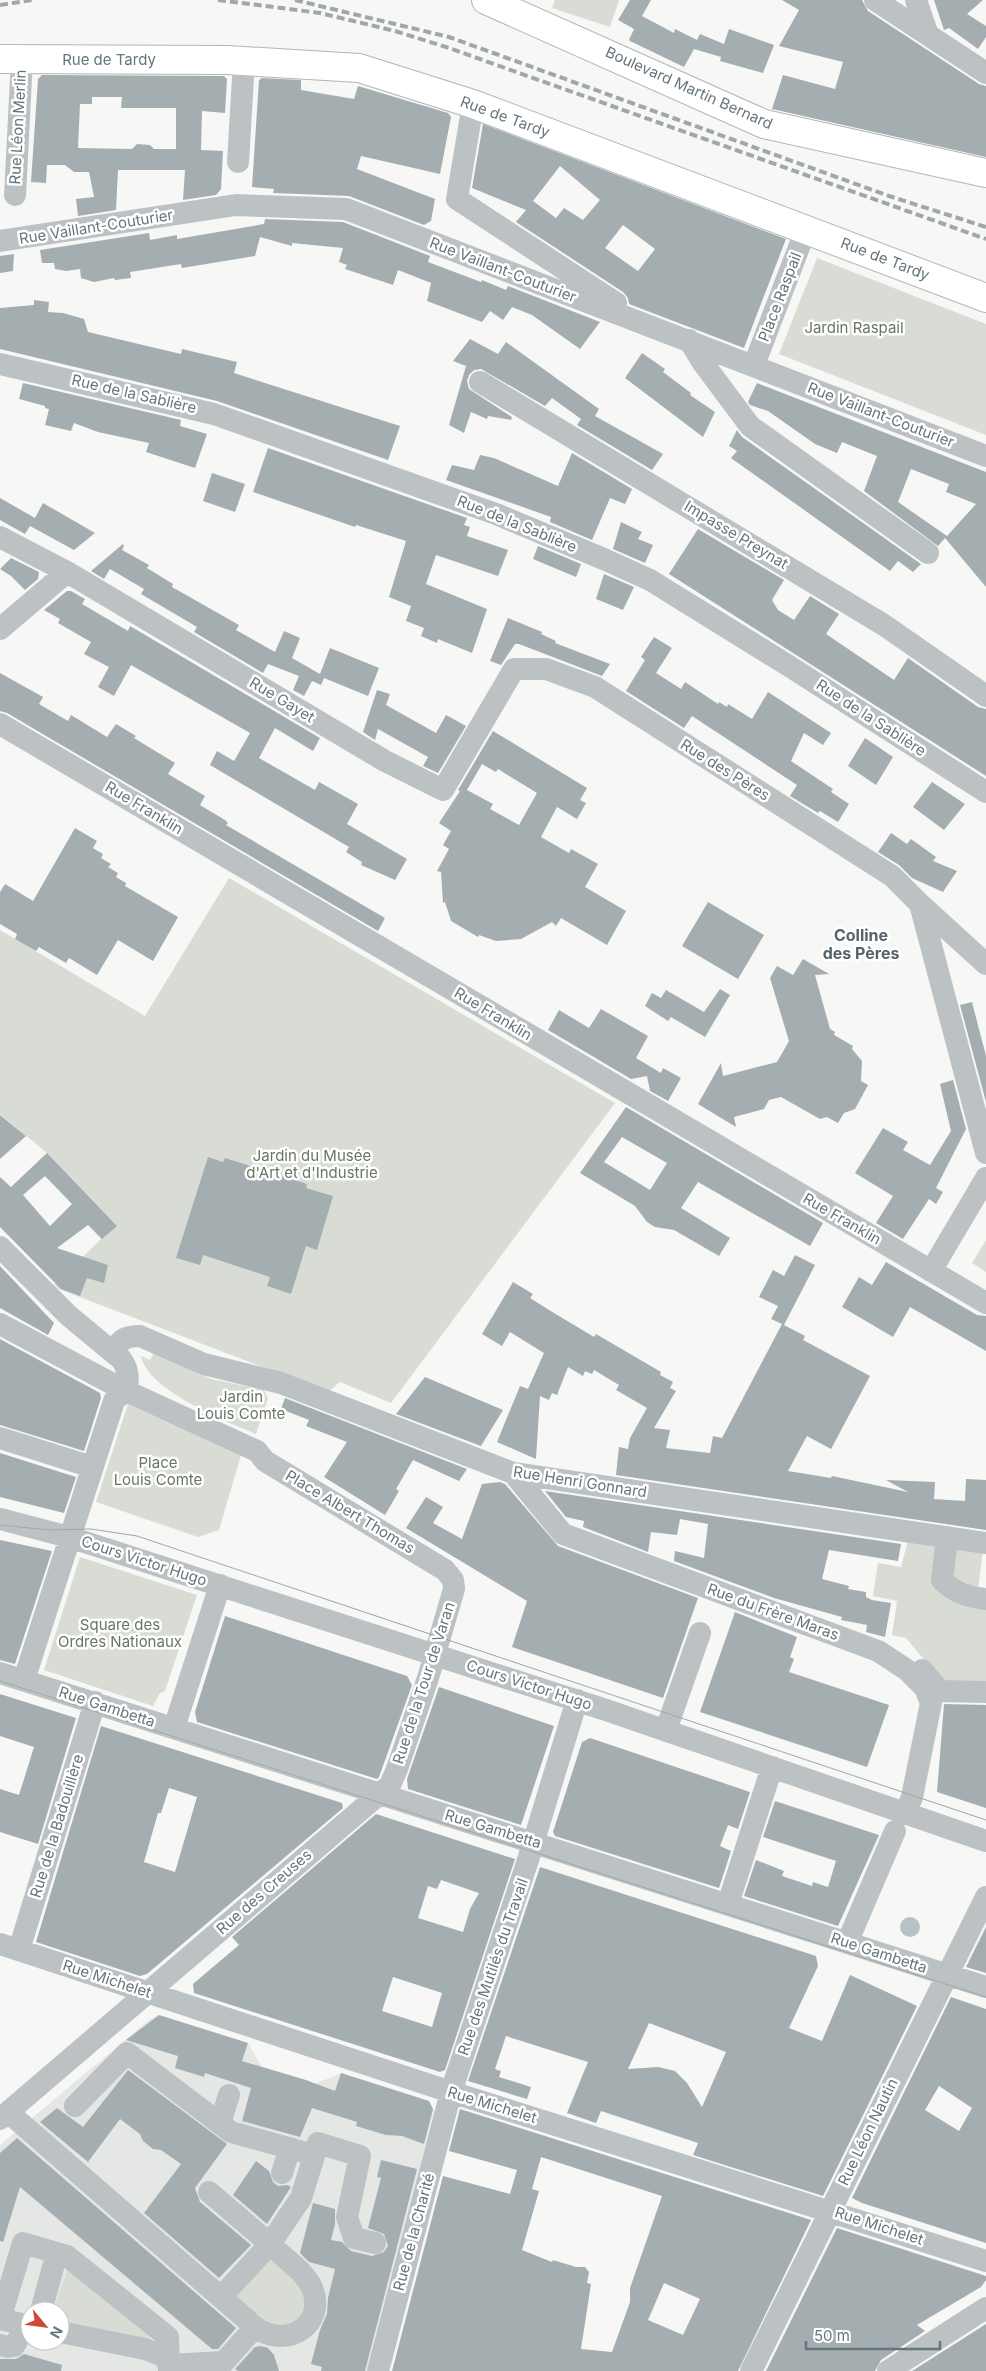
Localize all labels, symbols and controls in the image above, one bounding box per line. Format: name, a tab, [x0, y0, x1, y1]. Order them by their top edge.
street label: Boulevard Martin Bernard	[603, 42, 776, 133]
street label: Rue de Tardy	[62, 50, 156, 69]
street label: Rue Léon Merlin	[5, 69, 30, 185]
street label: Rue de Tardy	[458, 92, 553, 142]
street label: Rue Vaillant-Couturier	[18, 205, 175, 248]
street label: Rue Vaillant-Couturier	[427, 233, 580, 306]
street label: Rue de Tardy	[838, 233, 933, 284]
street label: Place Raspail	[754, 249, 805, 344]
park label: Jardin Raspail	[804, 318, 904, 337]
street label: Rue de la Sablière	[70, 370, 198, 417]
street label: Rue Vaillant-Couturier	[805, 378, 958, 451]
street label: Rue de la Sablière	[455, 491, 580, 556]
street label: Impasse Preynat	[681, 496, 792, 573]
street label: Rue Gayet	[246, 673, 318, 726]
street label: Rue de la Sablière	[813, 675, 930, 760]
street label: Rue des Pères	[677, 735, 774, 805]
street label: Rue Franklin	[102, 777, 187, 838]
district label: Colline des Pères	[823, 925, 899, 963]
street label: Rue Franklin	[451, 983, 536, 1044]
park label: Jardin du Musée d'Art et d'Industrie	[246, 1146, 378, 1182]
street label: Rue Franklin	[800, 1189, 885, 1249]
park label: Jardin Louis Comte	[197, 1387, 285, 1423]
park label: Place Louis Comte	[114, 1453, 202, 1489]
street label: Rue Henri Gonnard	[512, 1462, 648, 1501]
street label: Place Albert Thomas	[282, 1466, 418, 1558]
street label: Cours Victor Hugo	[79, 1531, 209, 1590]
street label: Rue du Frère Maras	[705, 1579, 842, 1644]
street label: Rue de la Tour de Varan	[388, 1599, 459, 1766]
park label: Square des Ordres Nationaux	[58, 1615, 182, 1651]
street label: Cours Victor Hugo	[464, 1655, 594, 1714]
street label: Rue Gambetta	[57, 1682, 158, 1731]
street label: Rue de la Badouillère	[26, 1752, 87, 1900]
street label: Rue Gambetta	[442, 1805, 544, 1852]
street label: Rue des Creuses	[212, 1845, 315, 1938]
street label: Rue des Mutilés du Travail	[453, 1876, 532, 2058]
street label: Rue Gambetta	[829, 1928, 930, 1977]
street label: Rue Michelet	[60, 1955, 154, 2002]
street label: Rue Léon Nautin	[833, 2075, 902, 2188]
street label: Rue Michelet	[445, 2082, 539, 2127]
street label: Rue de la Charité	[389, 2171, 438, 2293]
street label: Rue Michelet	[832, 2202, 926, 2249]
north arrow	[20, 2301, 70, 2351]
scale bar	[806, 2318, 940, 2350]
text: N	[47, 2324, 67, 2341]
text: 50 m	[814, 2326, 850, 2345]

